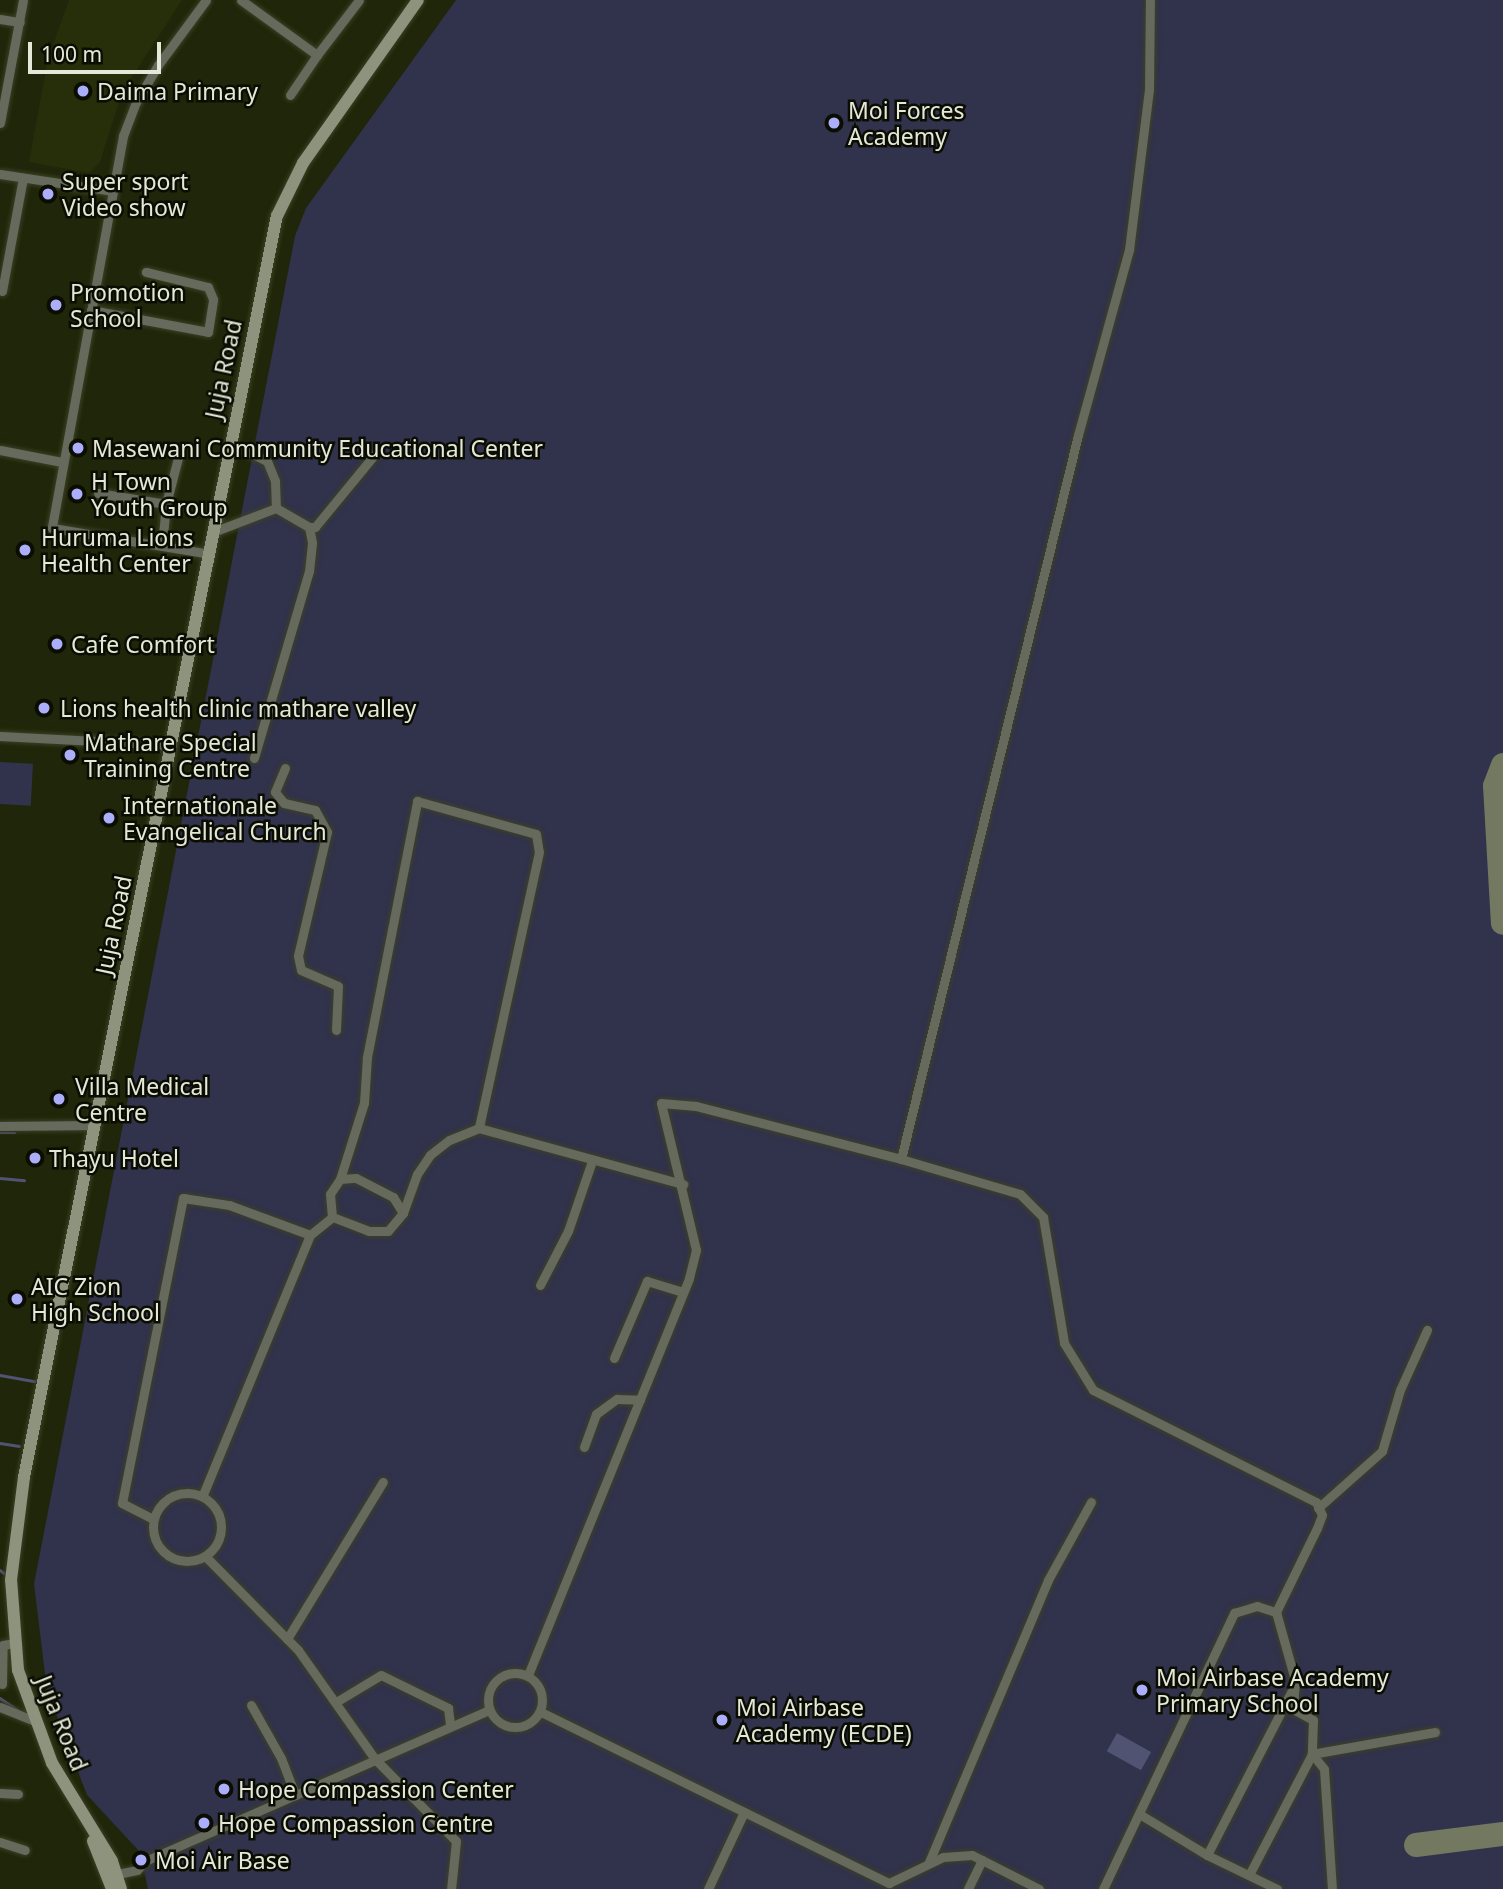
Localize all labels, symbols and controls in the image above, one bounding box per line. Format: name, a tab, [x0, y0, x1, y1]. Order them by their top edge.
scale bar	[32, 28, 164, 72]
text: 100 m	[41, 40, 102, 68]
place label: Daima Primary	[97, 77, 258, 105]
marker: Daima Primary	[75, 83, 91, 99]
place label: Moi Forces Academy	[848, 96, 965, 150]
marker: Moi Forces Academy	[826, 115, 842, 131]
place label: Super sport Video show	[62, 167, 188, 221]
marker: Super sport Video show	[40, 186, 56, 202]
place label: Promotion School	[70, 278, 185, 332]
marker: Promotion School	[48, 297, 64, 313]
street label: Juja Road	[199, 317, 247, 421]
place label: Masewani Community Educational Center	[92, 434, 543, 462]
marker: Masewani Community Educational Center	[70, 440, 86, 456]
place label: H Town Youth Group	[91, 467, 228, 521]
marker: H Town Youth Group	[69, 486, 85, 502]
place label: Huruma Lions Health Center	[41, 523, 193, 577]
marker: Huruma Lions Health Center	[15, 540, 35, 560]
place label: Cafe Comfort	[71, 630, 215, 658]
marker: Cafe Comfort	[49, 636, 65, 652]
place label: Lions health clinic mathare valley	[60, 694, 416, 722]
marker: Lions health clinic mathare valley	[34, 698, 54, 718]
place label: Mathare Special Training Centre	[84, 728, 257, 782]
marker: Mathare Special Training Centre	[62, 747, 78, 763]
place label: Internationale Evangelical Church	[123, 791, 327, 845]
marker: Internationale Evangelical Church	[101, 810, 117, 826]
street label: Juja Road	[89, 873, 137, 977]
place label: Villa Medical Centre	[75, 1072, 209, 1126]
marker: Villa Medical Centre	[49, 1089, 69, 1109]
place label: Thayu Hotel	[49, 1144, 179, 1172]
marker: Thayu Hotel	[27, 1150, 43, 1166]
place label: AIC Zion High School	[31, 1272, 160, 1326]
marker: AIC Zion High School	[9, 1291, 25, 1307]
place label: Moi Airbase Academy Primary School	[1156, 1663, 1389, 1717]
street label: Juja Road	[30, 1671, 94, 1775]
marker: Moi Airbase Academy Primary School	[1134, 1682, 1150, 1698]
place label: Moi Airbase Academy (ECDE)	[736, 1693, 912, 1747]
marker: Moi Airbase Academy (ECDE)	[714, 1712, 730, 1728]
place label: Hope Compassion Center	[238, 1775, 514, 1803]
marker: Hope Compassion Center	[216, 1781, 232, 1797]
place label: Hope Compassion Centre	[218, 1809, 493, 1837]
marker: Hope Compassion Centre	[196, 1815, 212, 1831]
place label: Moi Air Base	[155, 1846, 290, 1874]
marker: Moi Air Base	[133, 1852, 149, 1868]

